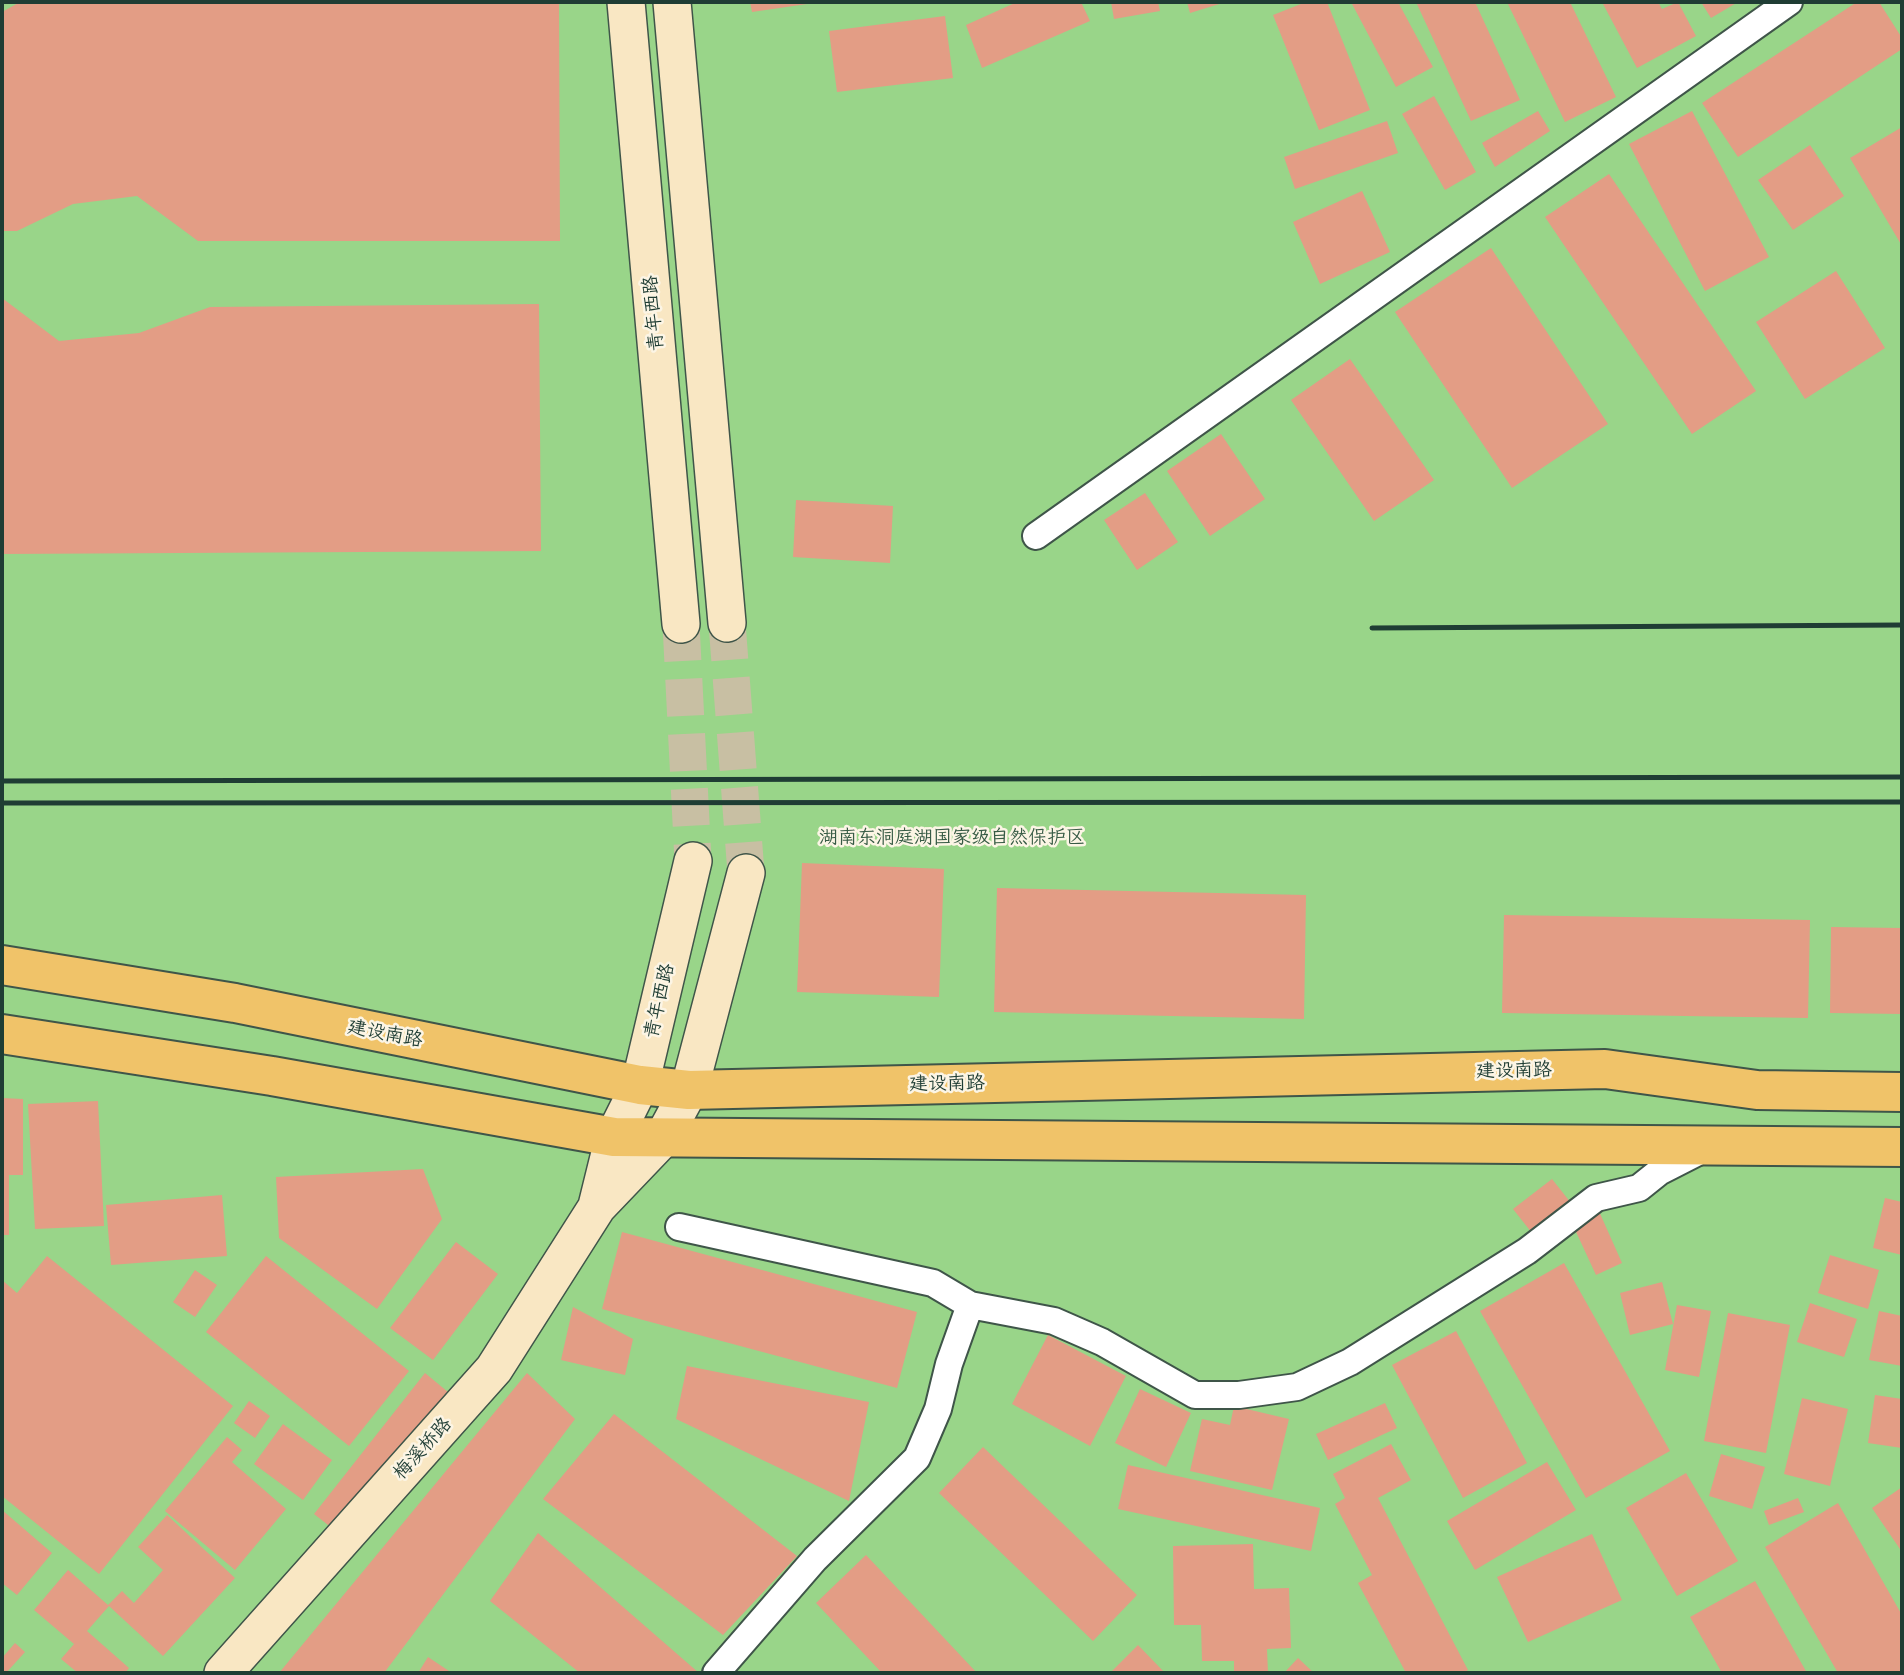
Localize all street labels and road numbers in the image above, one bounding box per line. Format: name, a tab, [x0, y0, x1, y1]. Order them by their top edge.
street label: 青年西路	[639, 274, 669, 352]
street label: 青年西路	[640, 961, 680, 1041]
street label: 建设南路	[346, 1016, 424, 1052]
street label: 建设南路	[1476, 1059, 1552, 1083]
street label: 建设南路	[909, 1072, 985, 1096]
street label: 梅溪桥路	[389, 1413, 457, 1485]

